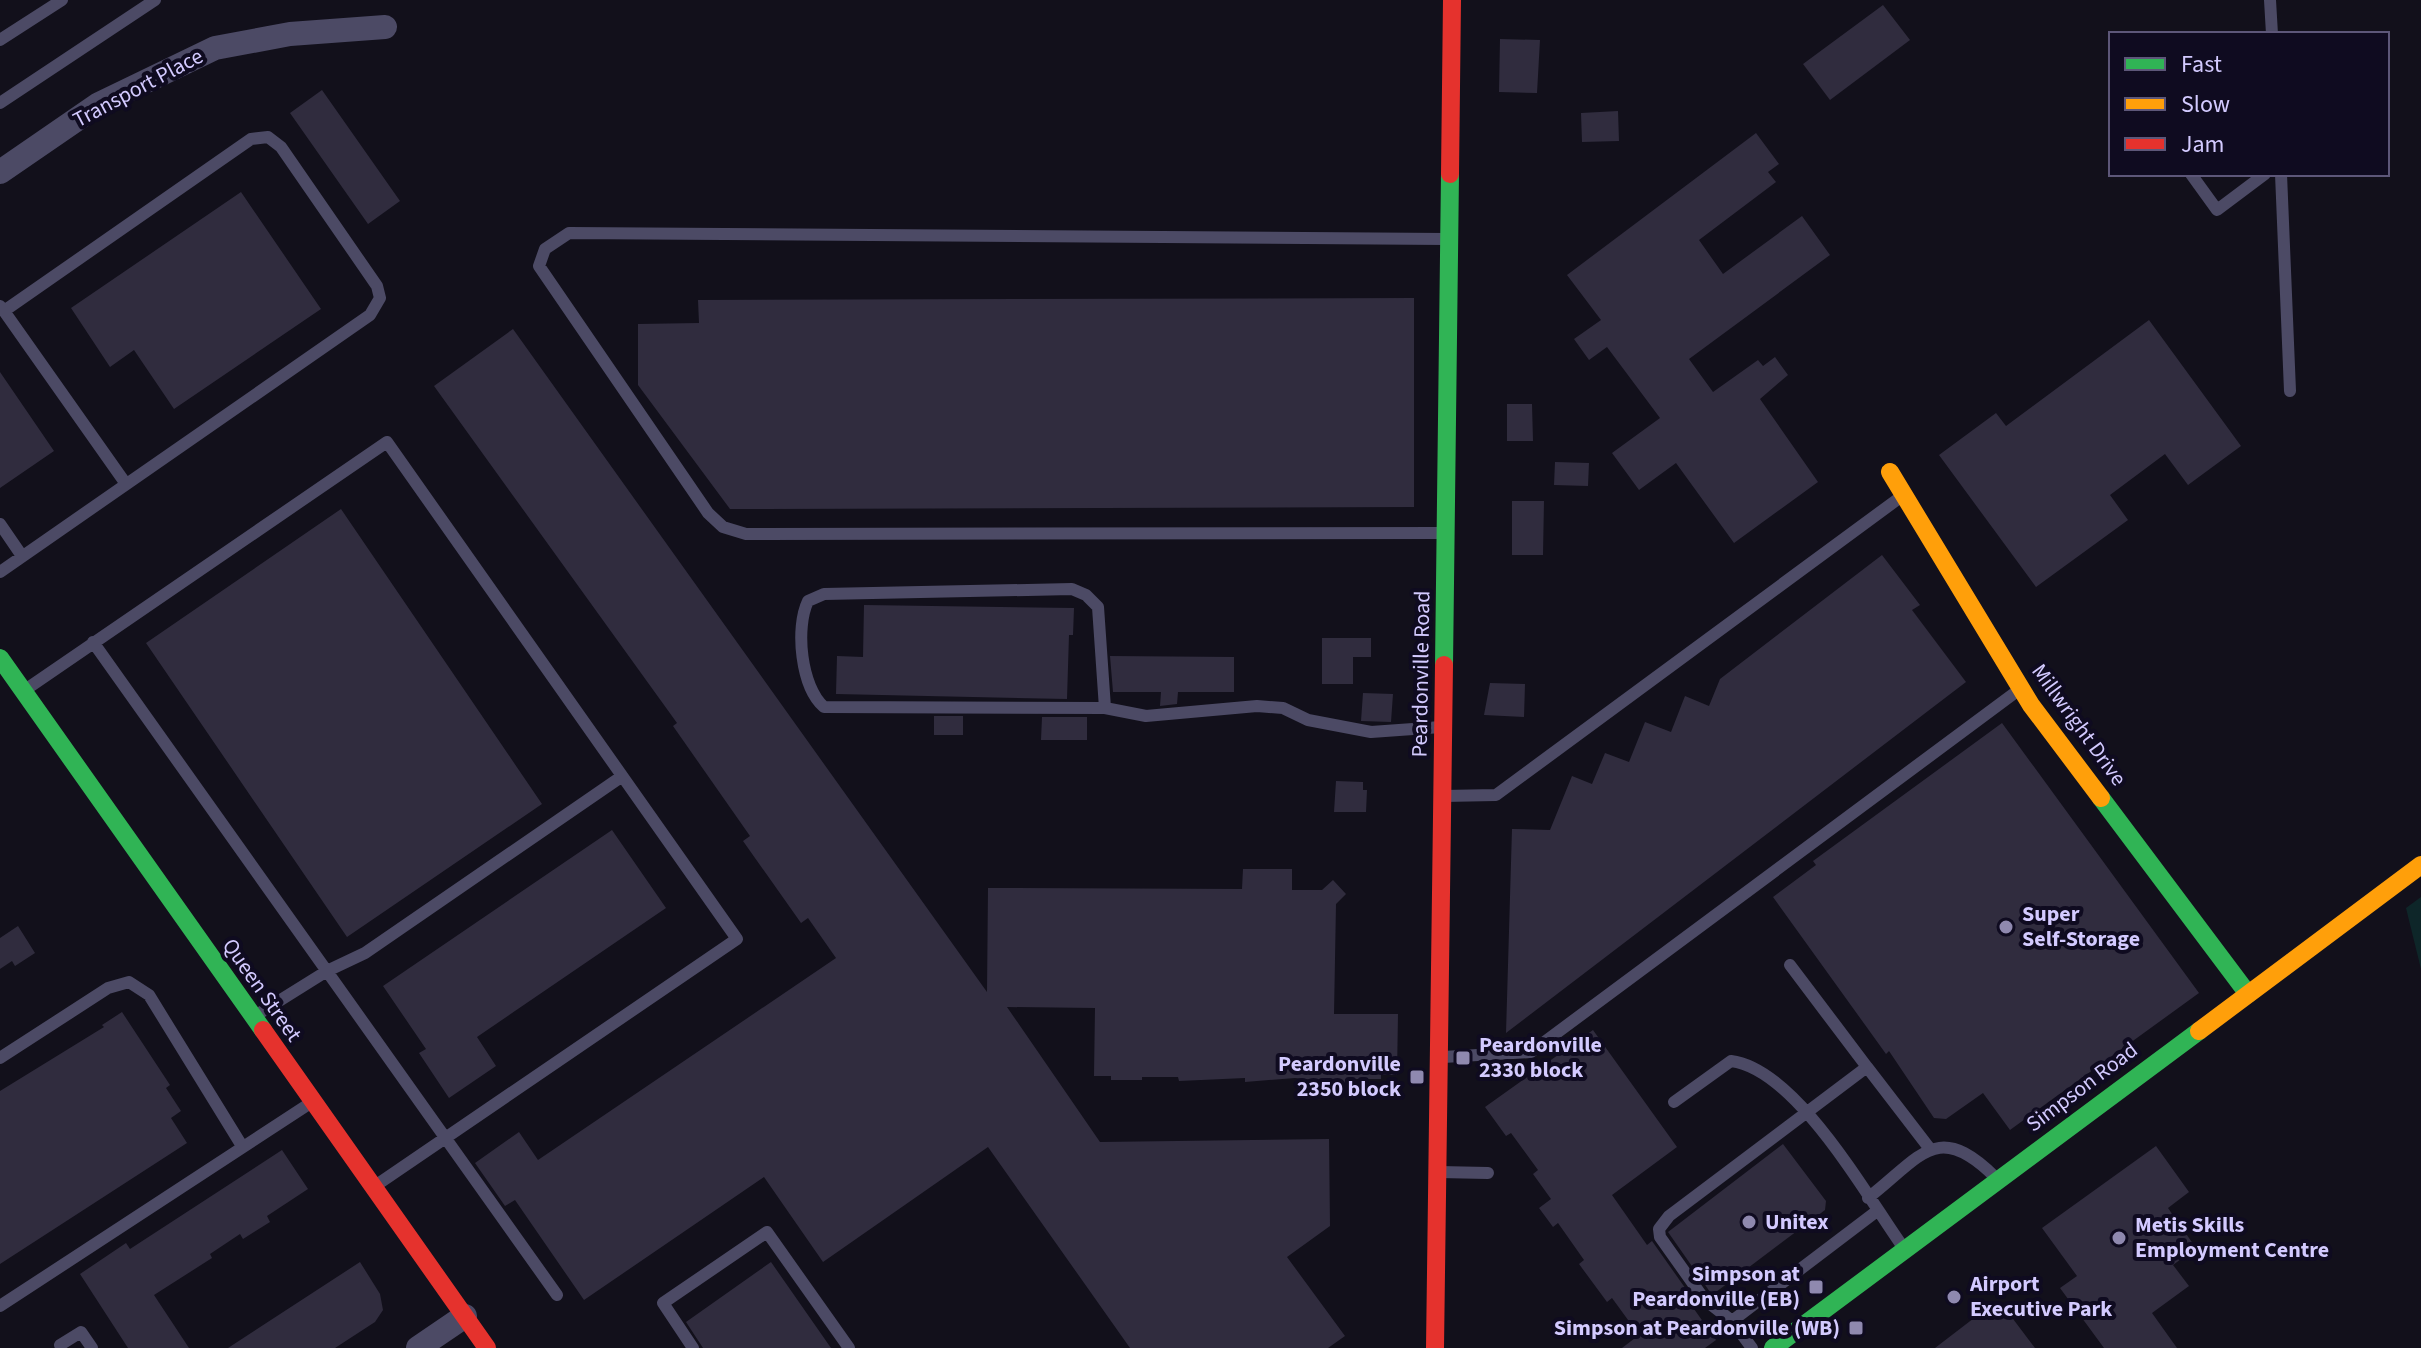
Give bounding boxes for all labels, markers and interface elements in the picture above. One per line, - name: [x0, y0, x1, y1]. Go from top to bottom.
- legend: [2109, 32, 2389, 176]
- street label: Transport Place: [67, 40, 209, 136]
- text: Fast: [2181, 47, 2222, 82]
- text: Slow: [2181, 87, 2230, 122]
- text: Jam: [2181, 127, 2225, 162]
- street label: Peardonville Road: [1404, 590, 1438, 758]
- street label: Millwright Drive: [2024, 657, 2134, 793]
- place label: Super Self-Storage: [2022, 898, 2140, 955]
- marker: Super Self-Storage: [1997, 918, 2015, 936]
- street label: Queen Street: [214, 932, 310, 1049]
- place label: Peardonville 2330 block: [1479, 1029, 1602, 1086]
- street label: Simpson Road: [2020, 1034, 2144, 1140]
- place label: Peardonville 2350 block: [1278, 1048, 1401, 1105]
- marker: Peardonville 2330 block: [1454, 1049, 1472, 1067]
- marker: Peardonville 2350 block: [1408, 1068, 1426, 1086]
- place label: Unitex: [1765, 1206, 1829, 1238]
- place label: Metis Skills Employment Centre: [2135, 1209, 2329, 1266]
- marker: Unitex: [1740, 1213, 1758, 1231]
- marker: Metis Skills Employment Centre: [2110, 1229, 2128, 1247]
- place label: Simpson at Peardonville (EB): [1632, 1258, 1801, 1315]
- place label: Airport Executive Park: [1969, 1268, 2112, 1325]
- marker: Simpson at Peardonville (EB): [1807, 1278, 1825, 1296]
- marker: Airport Executive Park: [1945, 1288, 1963, 1306]
- place label: Simpson at Peardonville (WB): [1554, 1312, 1840, 1344]
- marker: Simpson at Peardonville (WB): [1847, 1319, 1865, 1337]

